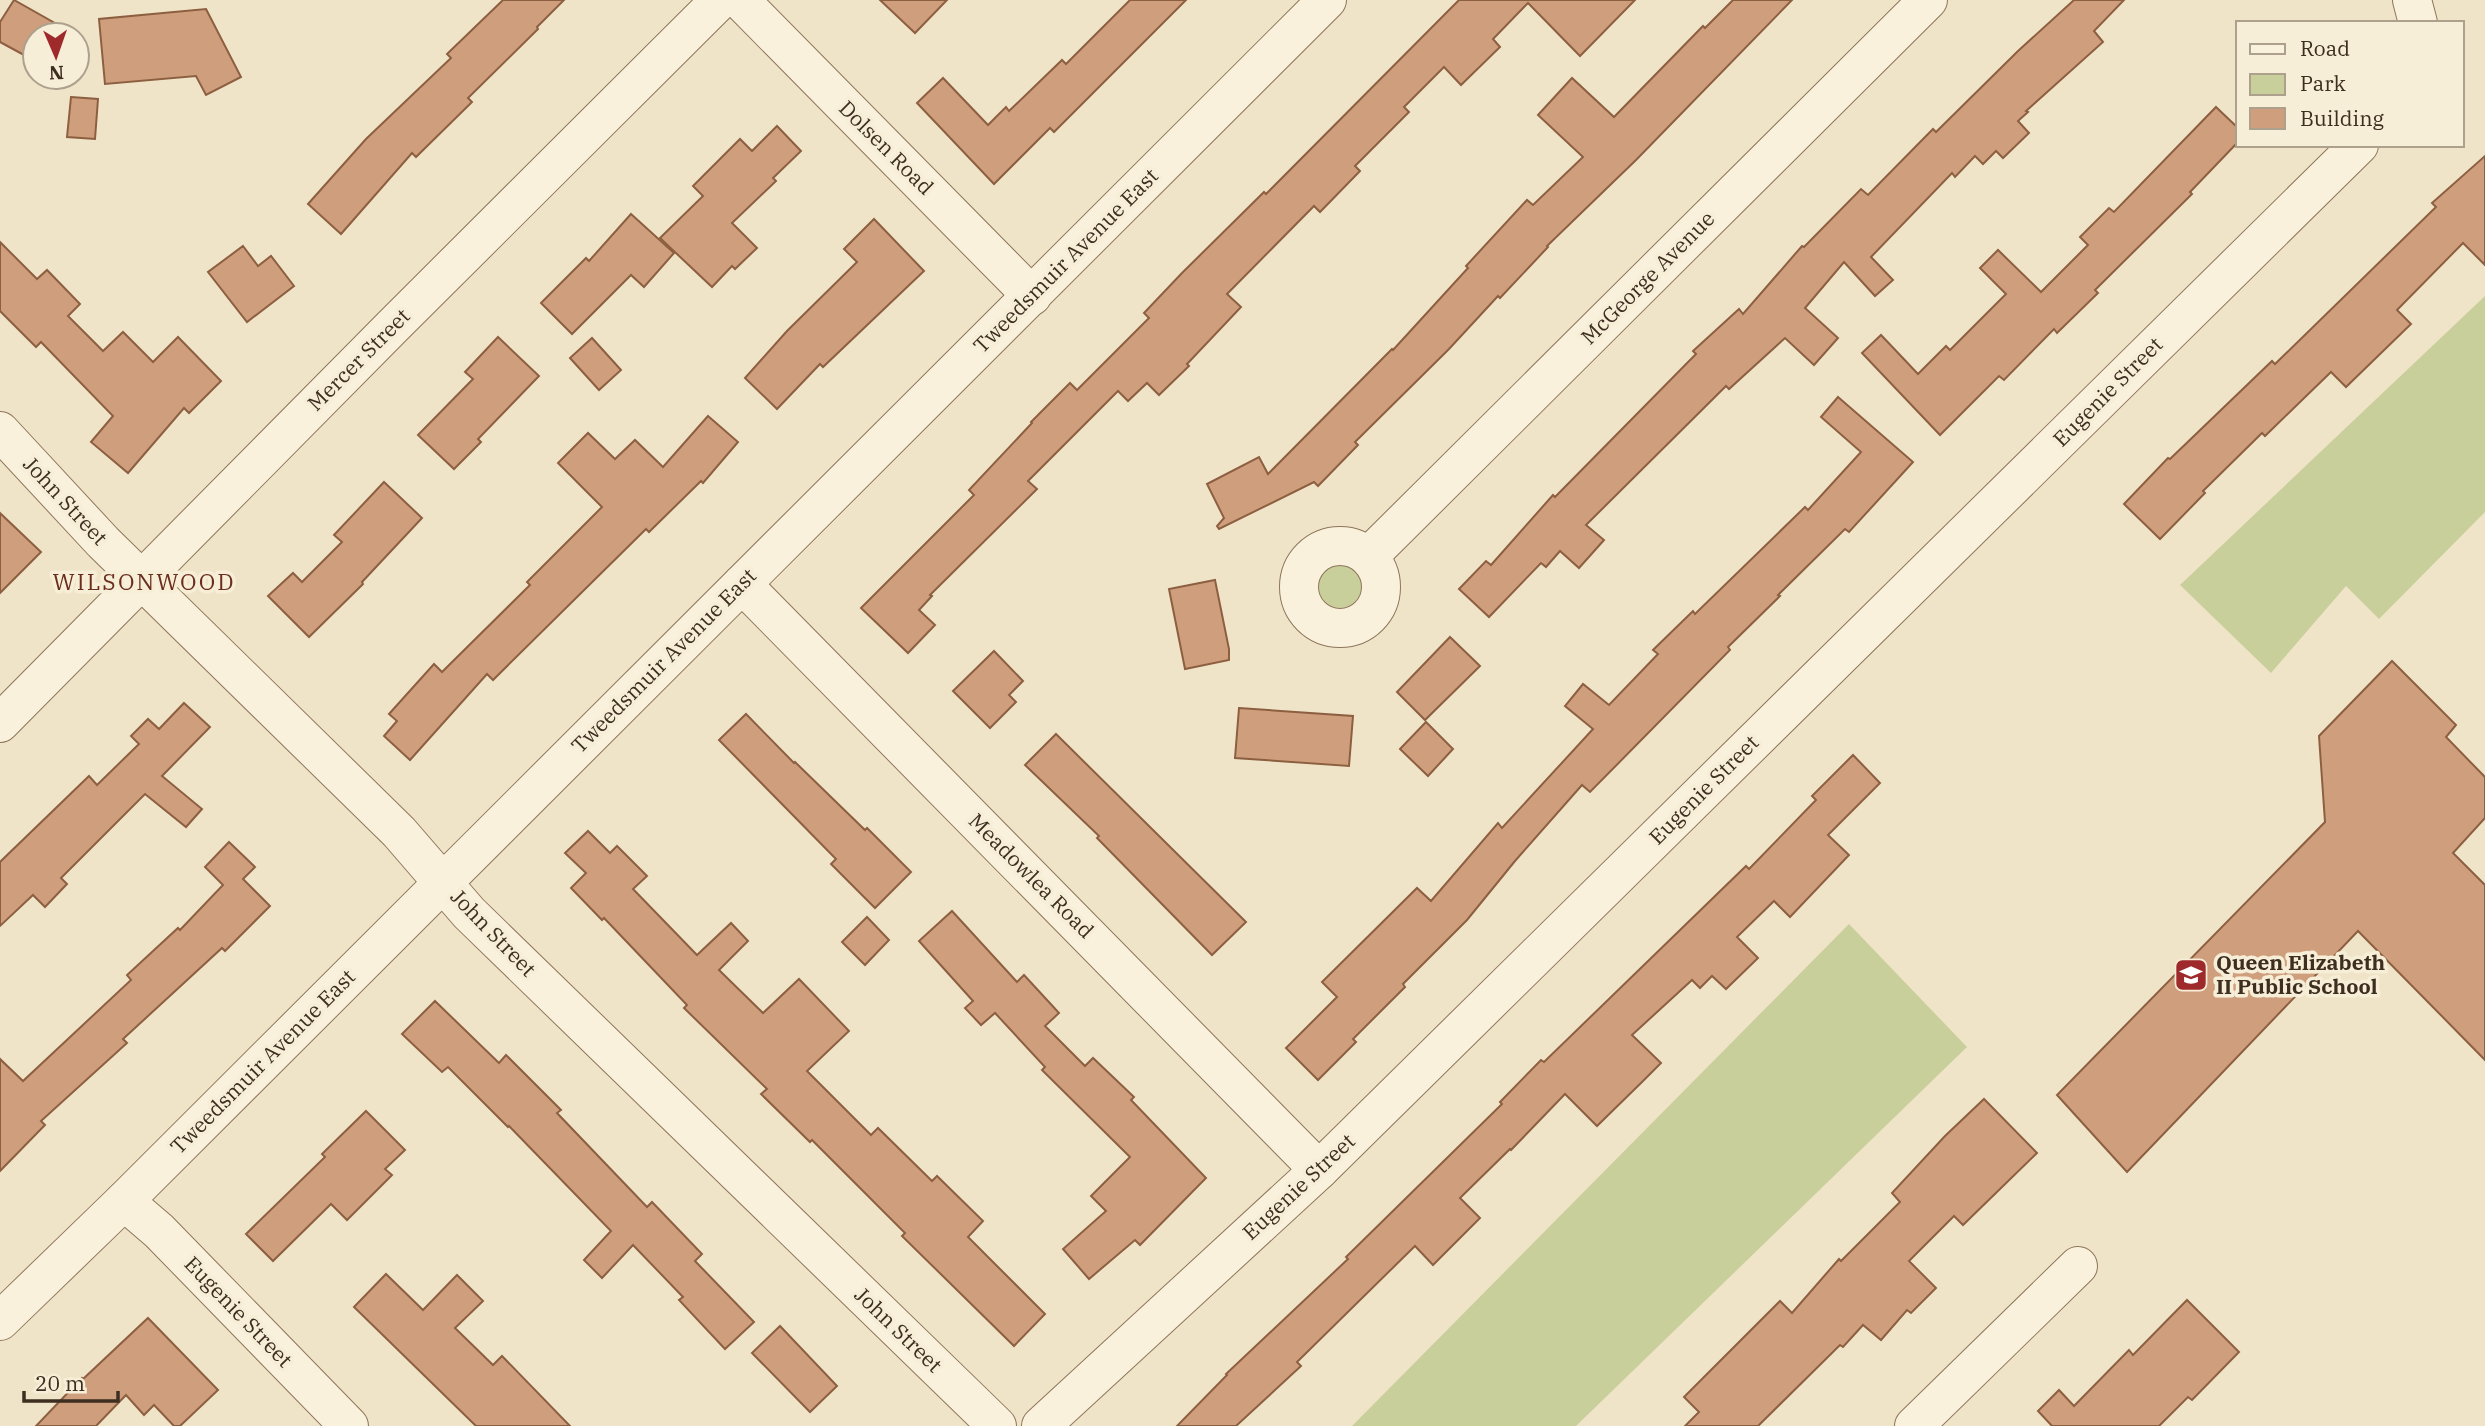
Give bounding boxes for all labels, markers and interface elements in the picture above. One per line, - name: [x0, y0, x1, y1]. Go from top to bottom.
- north arrow: [21, 21, 91, 91]
- legend: [2236, 21, 2464, 147]
- text: Road: [2300, 34, 2350, 62]
- text: N: [49, 61, 65, 85]
- text: Park: [2300, 69, 2347, 97]
- street label: Dolsen Road: [833, 94, 940, 201]
- text: Building: [2300, 104, 2385, 132]
- street label: Tweedsmuir Avenue East: [967, 162, 1164, 359]
- street label: McGeorge Avenue: [1574, 204, 1720, 350]
- street label: Mercer Street: [301, 302, 416, 417]
- street label: Eugenie Street: [2046, 330, 2168, 452]
- street label: John Street: [17, 450, 114, 551]
- street label: Tweedsmuir Avenue East: [565, 562, 762, 759]
- district label: WILSONWOOD: [52, 566, 236, 596]
- street label: Eugenie Street: [1642, 728, 1764, 850]
- street label: Meadowlea Road: [963, 807, 1101, 944]
- street label: John Street: [445, 882, 543, 982]
- place label: Queen Elizabeth II Public School: [2216, 948, 2386, 1000]
- school or university icon: Queen Elizabeth II Public School: [2172, 956, 2210, 994]
- street label: Tweedsmuir Avenue East: [164, 963, 361, 1160]
- street label: Eugenie Street: [1236, 1127, 1361, 1246]
- street label: Eugenie Street: [179, 1250, 299, 1373]
- street label: John Street: [849, 1280, 949, 1378]
- scale bar: [24, 1360, 119, 1404]
- text: 20 m: [35, 1369, 85, 1397]

